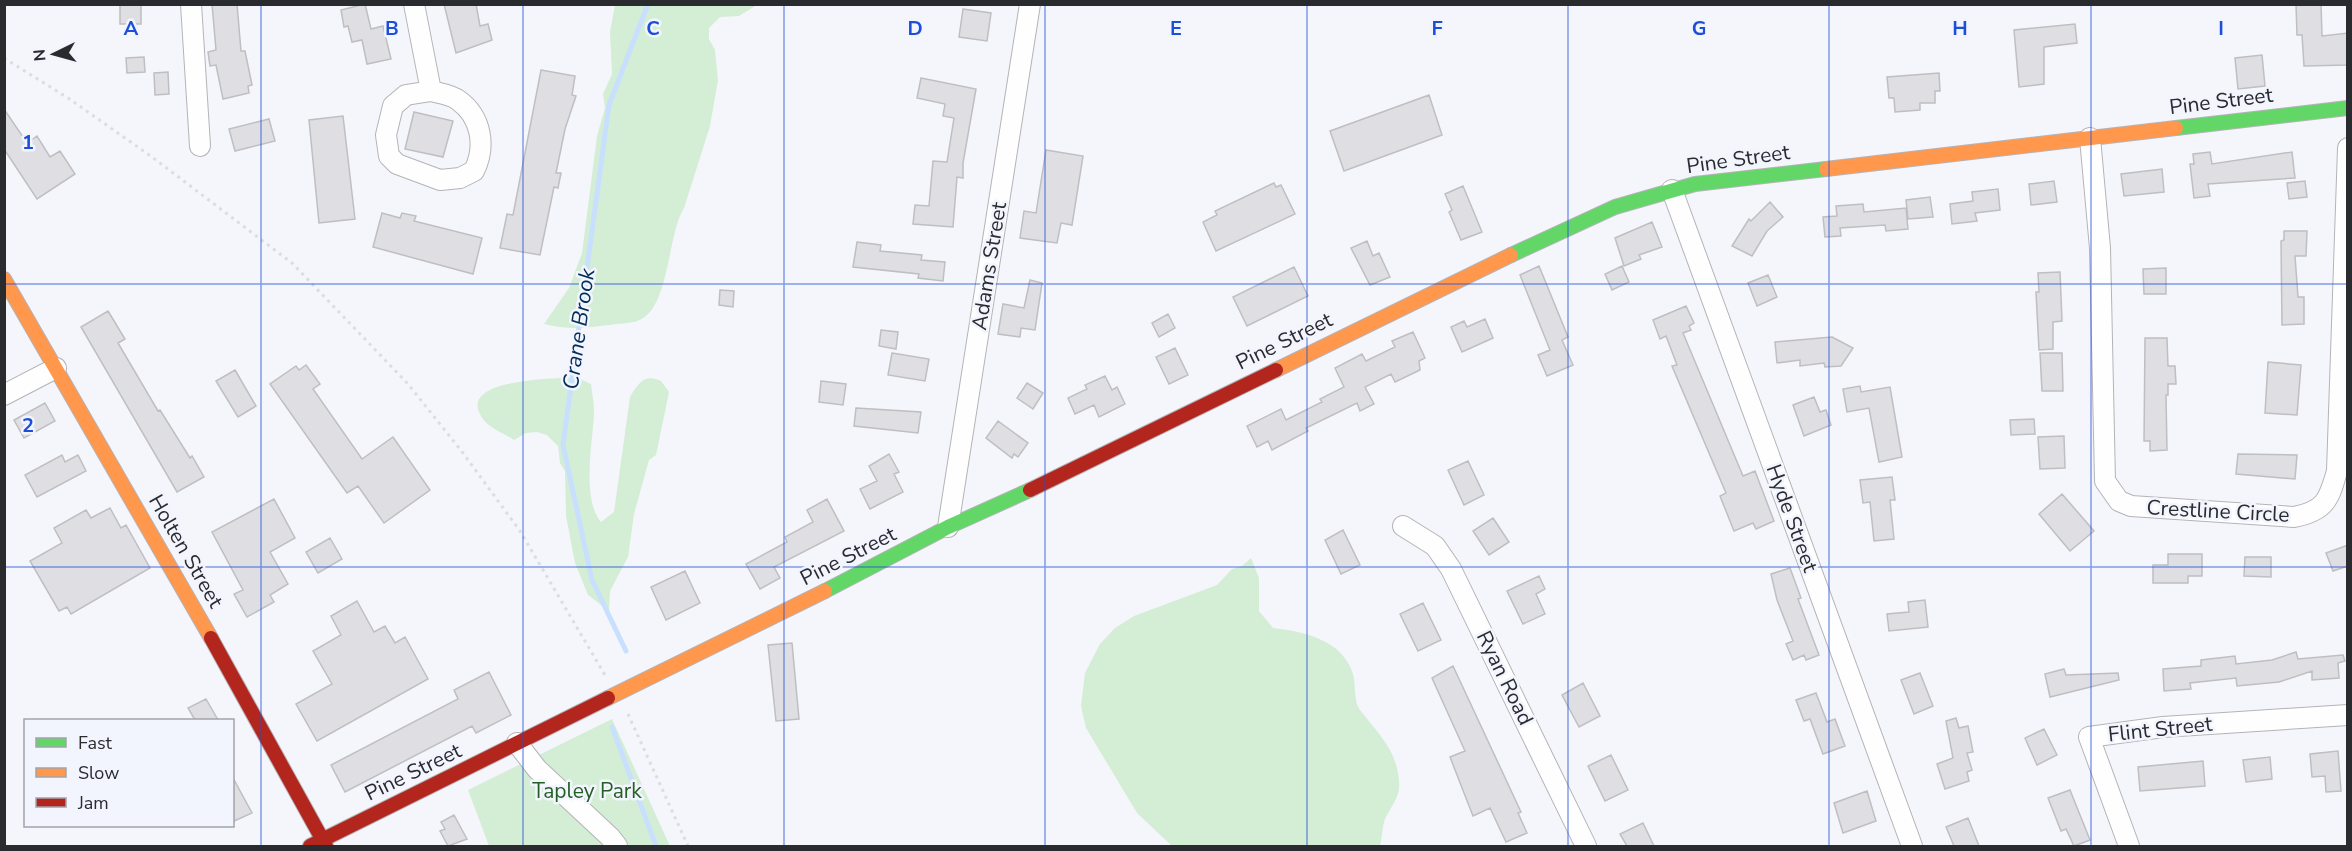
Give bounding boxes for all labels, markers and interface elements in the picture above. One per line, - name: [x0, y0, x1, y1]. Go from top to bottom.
- text: A: [124, 15, 139, 42]
- text: B: [385, 15, 399, 42]
- text: C: [646, 15, 660, 42]
- text: D: [907, 15, 923, 42]
- text: E: [1170, 15, 1182, 42]
- text: F: [1431, 15, 1443, 42]
- text: G: [1692, 15, 1706, 42]
- text: H: [1952, 15, 1968, 42]
- text: I: [2218, 15, 2224, 42]
- north arrow: [24, 24, 84, 84]
- text: N: [29, 48, 52, 62]
- street label: Pine Street: [2168, 81, 2275, 121]
- text: 1: [22, 129, 34, 156]
- street label: Pine Street: [1685, 138, 1792, 180]
- street label: Adams Street: [965, 199, 1013, 332]
- water label: Crane Brook: [556, 265, 602, 392]
- street label: Pine Street: [1231, 305, 1337, 376]
- text: 2: [22, 412, 34, 439]
- street label: Hyde Street: [1760, 460, 1825, 576]
- street label: Holten Street: [142, 489, 230, 613]
- street label: Crestline Circle: [2146, 493, 2290, 529]
- street label: Pine Street: [795, 520, 901, 592]
- street label: Ryan Road: [1470, 626, 1540, 730]
- street label: Flint Street: [2107, 710, 2214, 748]
- legend: [24, 719, 234, 827]
- text: Fast: [78, 731, 113, 755]
- street label: Pine Street: [360, 736, 466, 807]
- text: Slow: [78, 761, 119, 785]
- park label: Tapley Park: [532, 777, 642, 805]
- text: Jam: [77, 791, 109, 815]

